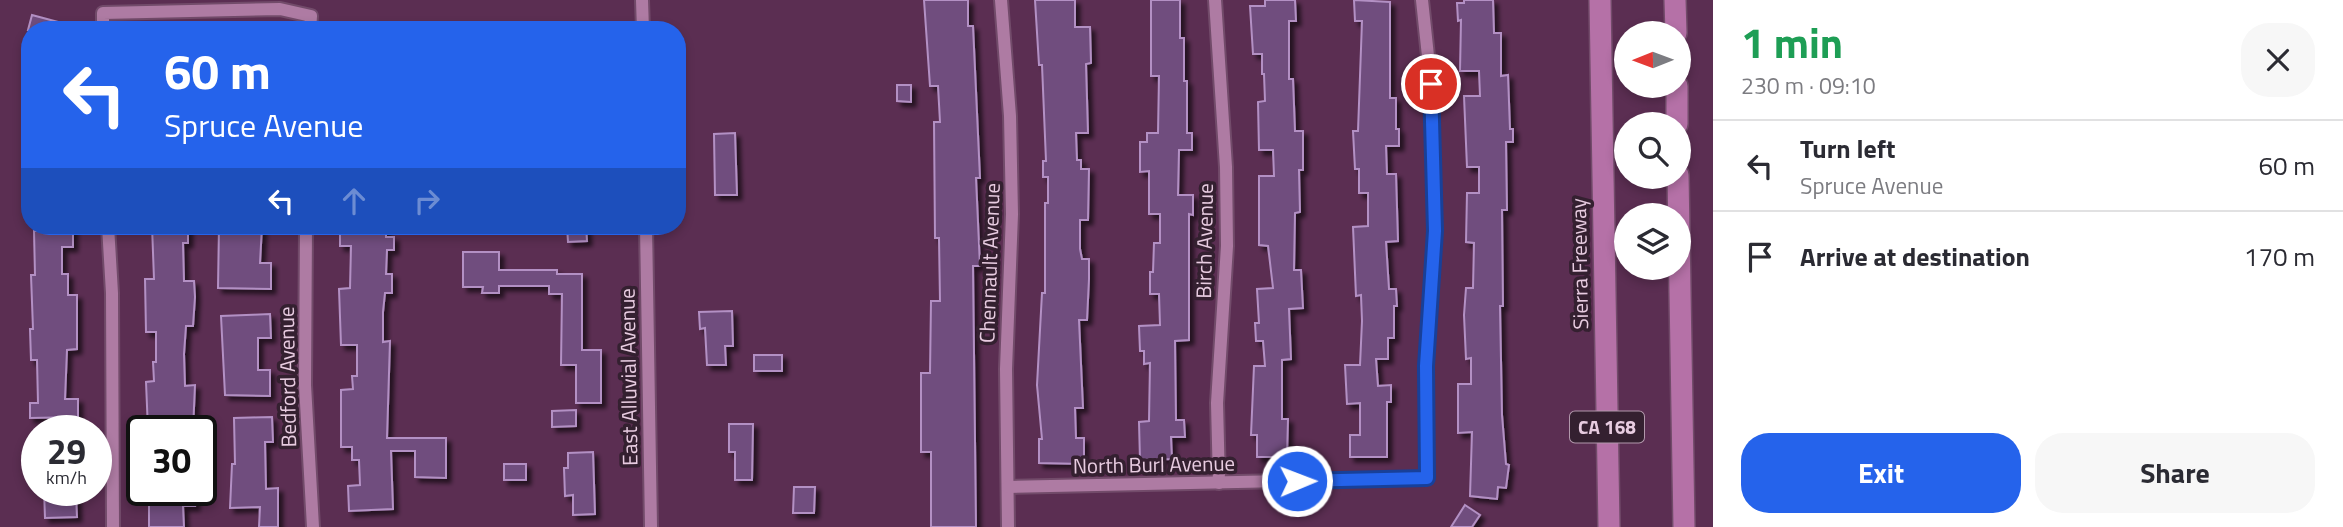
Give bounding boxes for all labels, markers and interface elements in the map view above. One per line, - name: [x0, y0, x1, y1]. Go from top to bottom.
- text: 1 min: [1741, 10, 1843, 74]
- north arrow: [1614, 21, 1690, 98]
- map controls: [1614, 21, 1691, 280]
- button: close: [2241, 23, 2315, 97]
- text: 60 m: [164, 33, 271, 108]
- icon: left: [49, 49, 140, 140]
- pin: [1401, 54, 1461, 114]
- icon: arrive: [1412, 65, 1450, 103]
- text: 230 m · 09:10: [1741, 68, 1876, 103]
- text: Spruce Avenue: [164, 101, 363, 149]
- button: search: [1614, 112, 1691, 189]
- text: Turn left: [1800, 129, 1895, 168]
- text: 60 m: [2258, 146, 2315, 185]
- icon: left: [1741, 147, 1779, 185]
- text: Spruce Avenue: [1800, 168, 1943, 203]
- icon: left: [262, 182, 300, 220]
- icon: ahead: [335, 182, 373, 220]
- icon: right: [408, 182, 446, 220]
- street label: Chennault Avenue: [970, 182, 1008, 344]
- street label: Birch Avenue: [1187, 183, 1221, 299]
- street label: Sierra Freeway: [1562, 198, 1596, 330]
- button: layers: [1614, 203, 1691, 280]
- text: Arrive at destination: [1800, 237, 2030, 276]
- text: 170 m: [2244, 237, 2315, 276]
- icon: arrive: [1741, 238, 1779, 276]
- street label: East Alluvial Avenue: [610, 288, 646, 466]
- street label: Bedford Avenue: [270, 306, 304, 448]
- road number: CA 168: [1570, 412, 1644, 442]
- speed limit sign: 30: [126, 415, 217, 506]
- text: 29: [47, 424, 86, 478]
- button: Exit: [1741, 433, 2021, 513]
- button: Share: [2035, 433, 2315, 513]
- position arrow: [1260, 444, 1334, 518]
- street label: North Burl Avenue: [1073, 447, 1235, 481]
- text: km/h: [46, 464, 87, 491]

